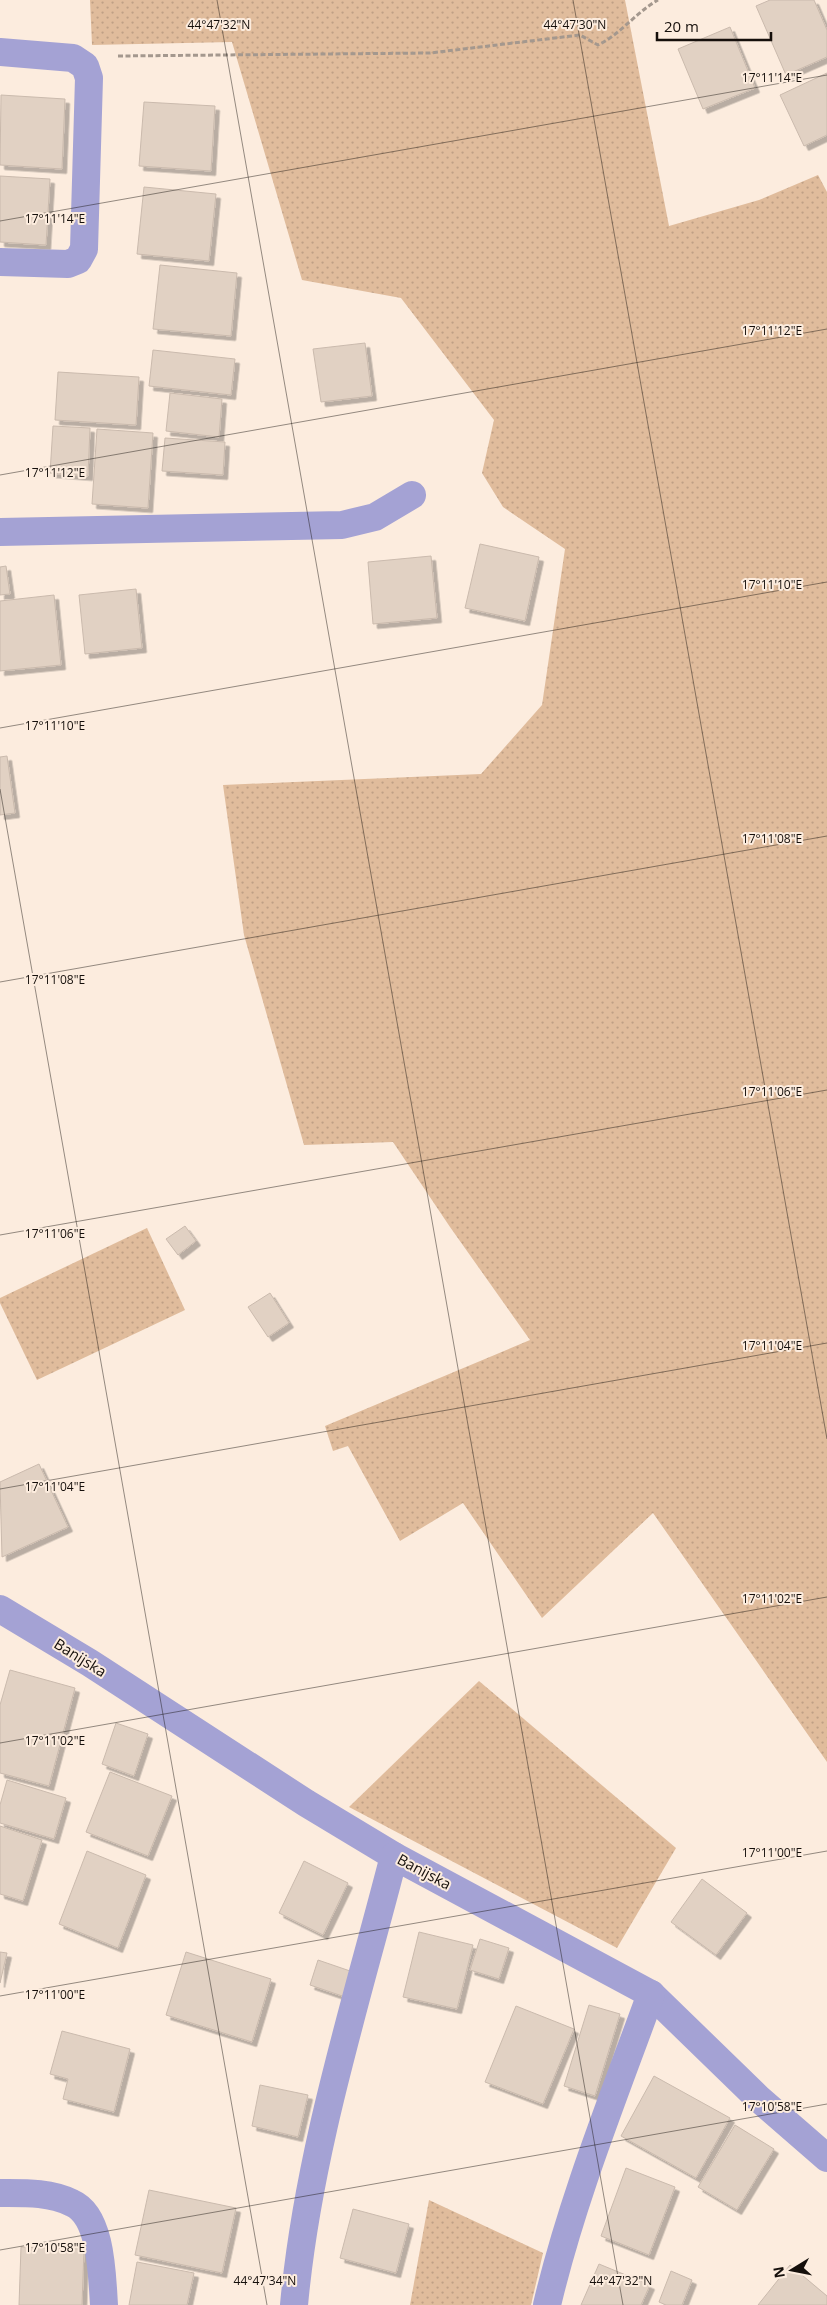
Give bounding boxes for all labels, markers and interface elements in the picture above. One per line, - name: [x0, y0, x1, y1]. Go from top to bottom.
- scale bar: [657, 10, 771, 42]
- text: 44°47'32"N: [188, 16, 250, 33]
- text: 44°47'30"N: [544, 16, 606, 33]
- text: 20 m: [664, 16, 699, 36]
- text: 17°11'14"E: [742, 69, 802, 86]
- text: 17°11'14"E: [25, 210, 85, 227]
- text: 17°11'12"E: [742, 322, 802, 339]
- text: 17°11'12"E: [25, 464, 85, 481]
- text: 17°11'10"E: [742, 576, 802, 593]
- text: 17°11'10"E: [25, 717, 85, 734]
- text: 17°11'08"E: [742, 830, 802, 847]
- text: 17°11'08"E: [25, 971, 85, 988]
- text: 17°11'06"E: [742, 1083, 802, 1100]
- text: 17°11'06"E: [25, 1225, 85, 1242]
- text: 17°11'04"E: [742, 1337, 802, 1354]
- text: 17°11'04"E: [25, 1478, 85, 1495]
- text: 17°11'02"E: [742, 1590, 802, 1607]
- street label: Banijska: [51, 1633, 110, 1681]
- text: 17°11'02"E: [25, 1732, 85, 1749]
- text: 17°11'00"E: [742, 1844, 802, 1861]
- street label: Banijska: [394, 1849, 455, 1894]
- text: 17°11'00"E: [25, 1986, 85, 2003]
- text: 17°10'58"E: [742, 2098, 802, 2115]
- text: 17°10'58"E: [25, 2239, 85, 2256]
- north arrow: [767, 2245, 817, 2295]
- text: N: [768, 2265, 789, 2280]
- text: 44°47'34"N: [234, 2272, 296, 2289]
- text: 44°47'32"N: [590, 2272, 652, 2289]

